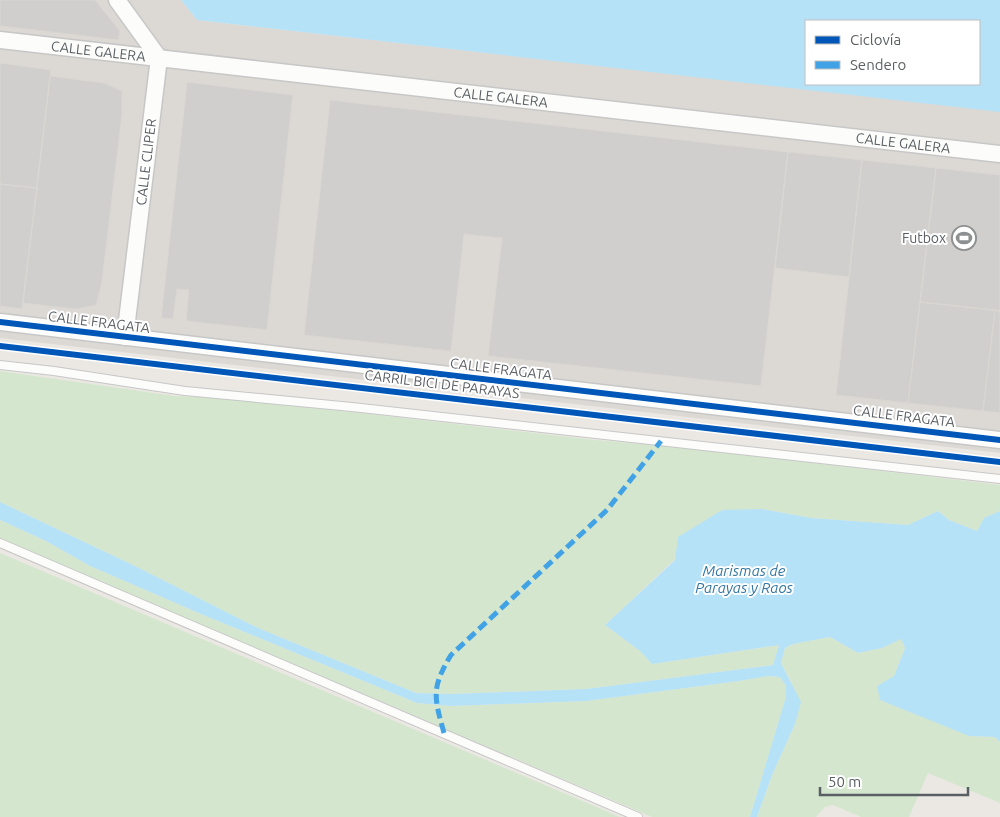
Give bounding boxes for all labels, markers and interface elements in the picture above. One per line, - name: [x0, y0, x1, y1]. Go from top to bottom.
- legend: [805, 20, 980, 85]
- text: Ciclovía: [850, 31, 901, 48]
- street label: CALLE GALERA: [50, 38, 146, 65]
- text: Sendero: [850, 56, 906, 73]
- street label: CALLE GALERA: [453, 84, 549, 110]
- street label: CALLE CLIPER: [133, 117, 159, 206]
- street label: CALLE GALERA: [855, 130, 951, 156]
- sports icon: Futbox: [951, 225, 977, 251]
- place label: Futbox: [902, 230, 946, 246]
- street label: CALLE FRAGATA: [47, 308, 151, 336]
- street label: CALLE FRAGATA: [449, 355, 553, 383]
- street label: CARRIL BICI DE PARAYAS: [364, 367, 520, 401]
- street label: CALLE FRAGATA: [852, 402, 956, 430]
- water label: Marismas de Parayas y Raos: [695, 562, 794, 596]
- scale bar: [820, 764, 968, 796]
- text: 50 m: [828, 773, 861, 790]

